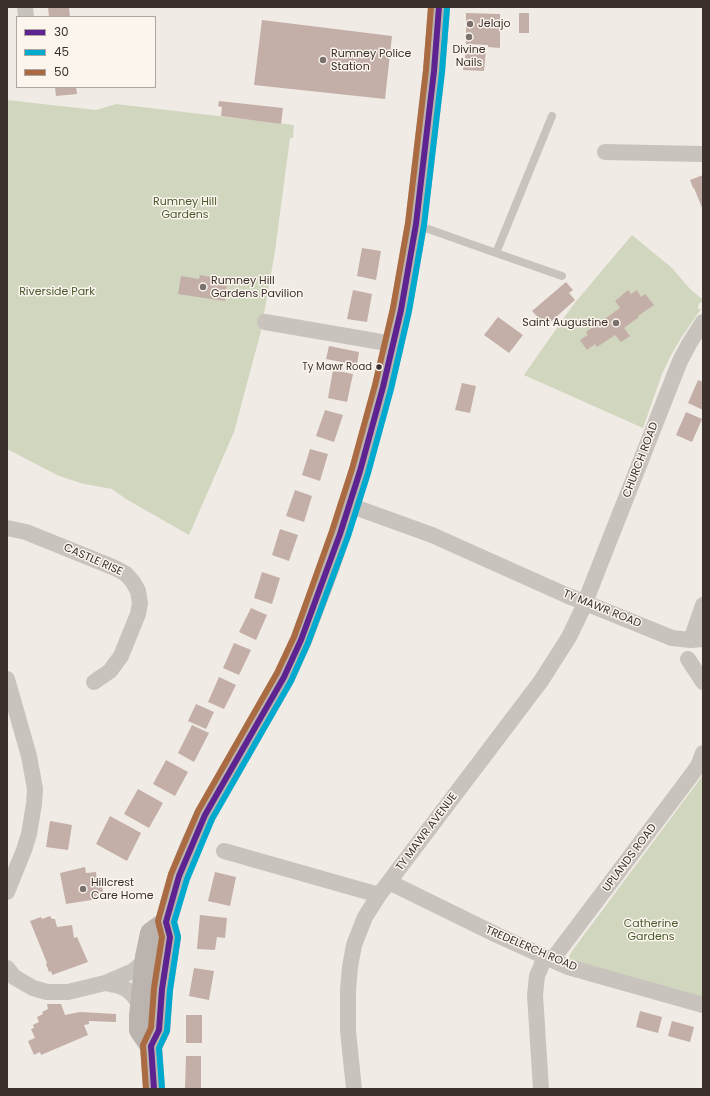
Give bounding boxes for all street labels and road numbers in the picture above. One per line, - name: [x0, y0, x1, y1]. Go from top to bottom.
- street label: CHURCH ROAD: [621, 420, 661, 500]
- street label: CASTLE RISE: [61, 541, 125, 579]
- street label: TY MAWR ROAD: [561, 587, 643, 631]
- street label: TY MAWR AVENUE: [393, 791, 461, 873]
- street label: UPLANDS ROAD: [600, 822, 660, 894]
- street label: TREDELERCH ROAD: [483, 924, 579, 974]

